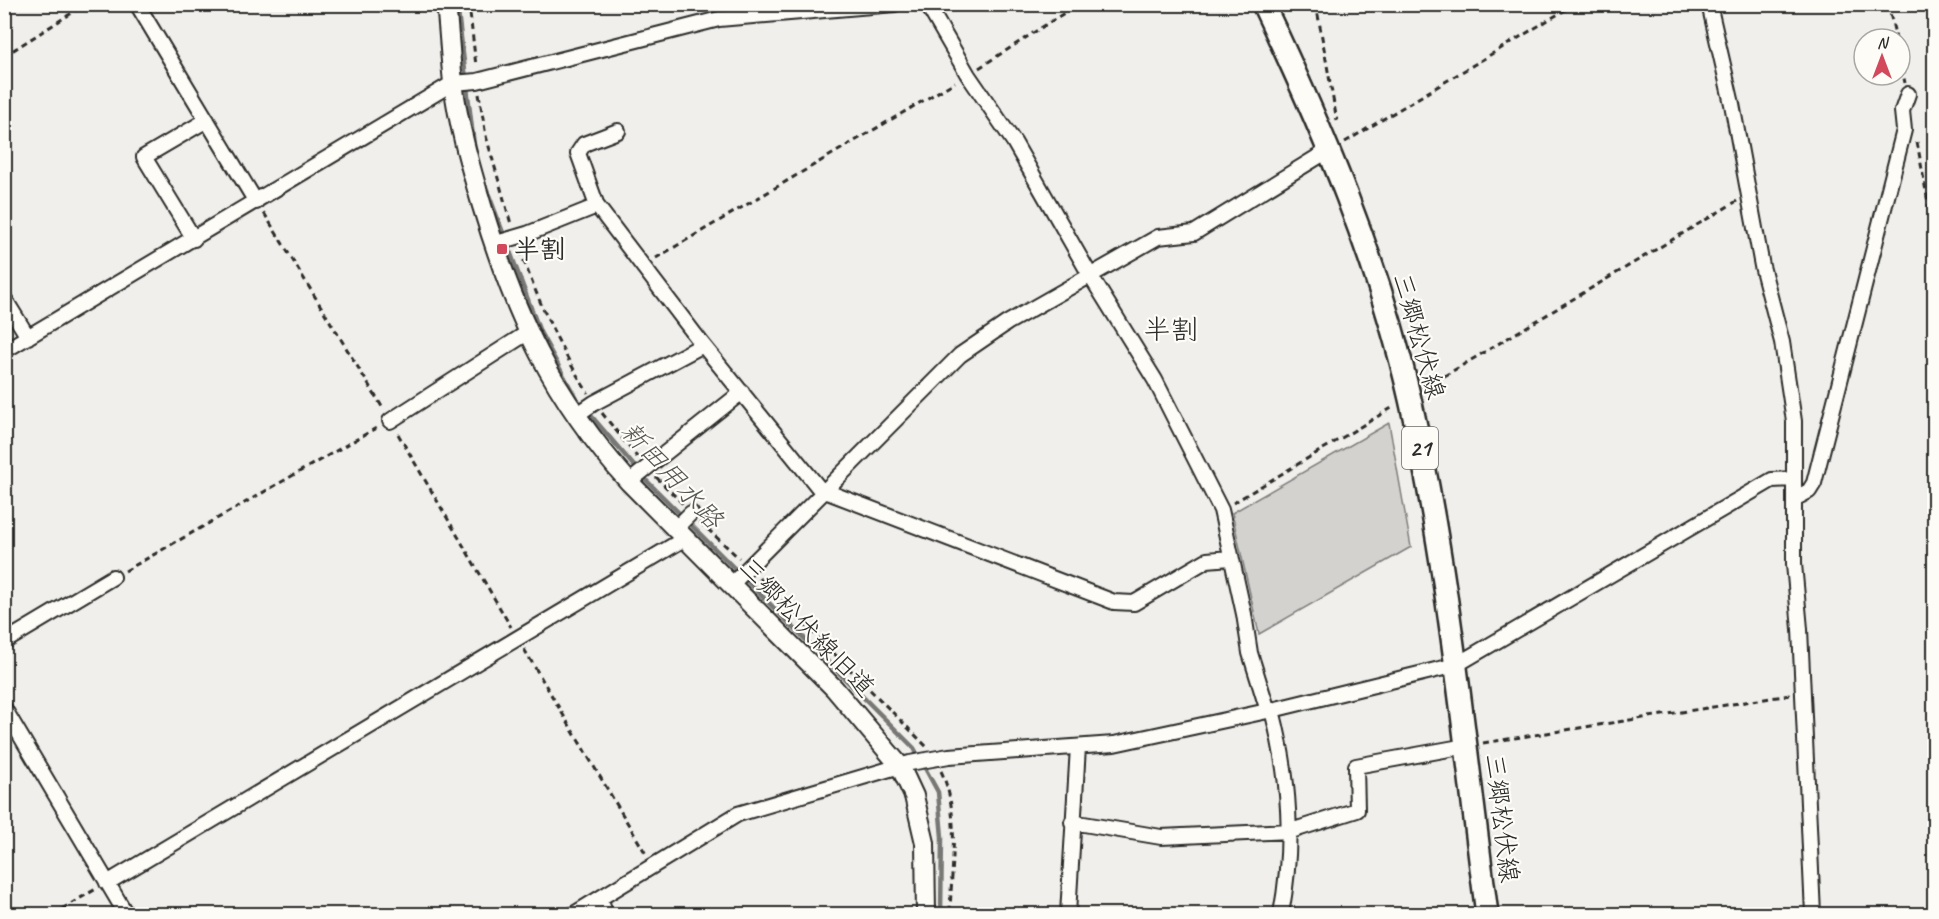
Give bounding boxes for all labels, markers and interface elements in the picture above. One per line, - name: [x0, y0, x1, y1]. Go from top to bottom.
- north arrow: [1852, 27, 1912, 87]
- text: N: [1877, 33, 1890, 53]
- place label: 半割: [514, 233, 566, 266]
- marker: 半割: [495, 242, 509, 256]
- street label: 三郷松伏線: [1385, 269, 1453, 403]
- district label: 半割: [1143, 312, 1199, 347]
- water label: 新田用水路: [614, 414, 732, 537]
- road number: 21: [1402, 427, 1438, 469]
- street label: 三郷松伏線旧道: [732, 550, 882, 704]
- street label: 三郷松伏線: [1478, 751, 1526, 885]

